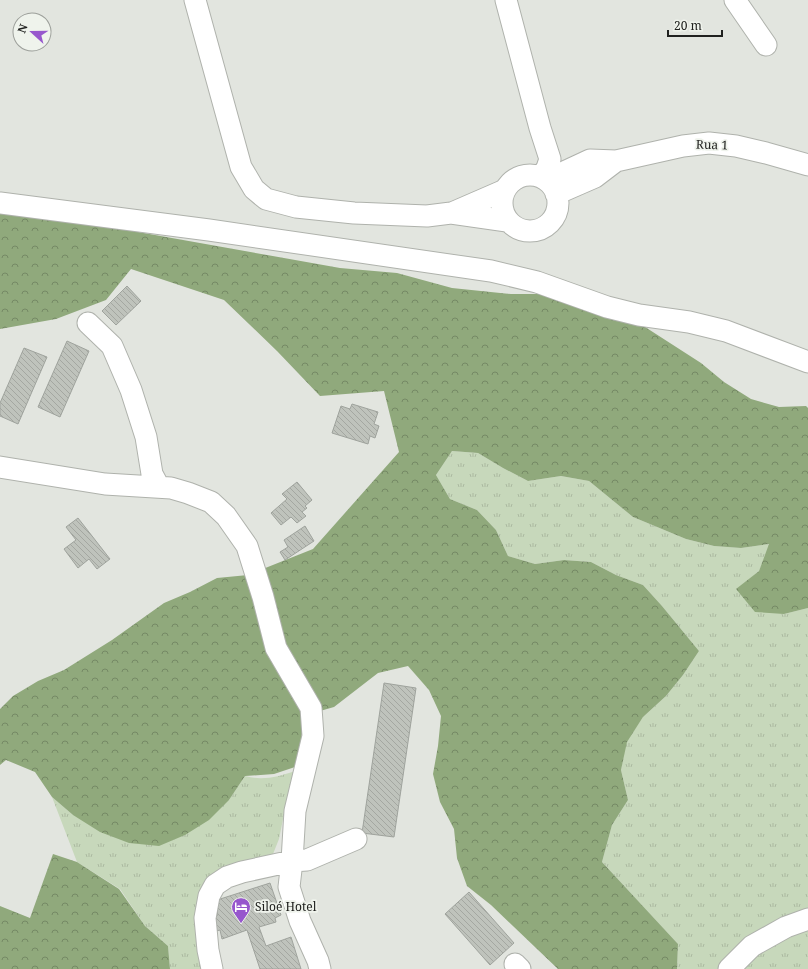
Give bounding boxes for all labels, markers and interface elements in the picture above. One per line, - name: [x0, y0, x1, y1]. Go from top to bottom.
- north arrow: [12, 12, 52, 52]
- scale bar: [668, 12, 722, 38]
- text: 20 m: [674, 17, 702, 34]
- text: N: [14, 21, 31, 35]
- street label: Rua 1: [696, 135, 728, 154]
- hotel icon: Siloé Hotel: [230, 896, 252, 924]
- place label: Siloé Hotel: [255, 898, 317, 915]

